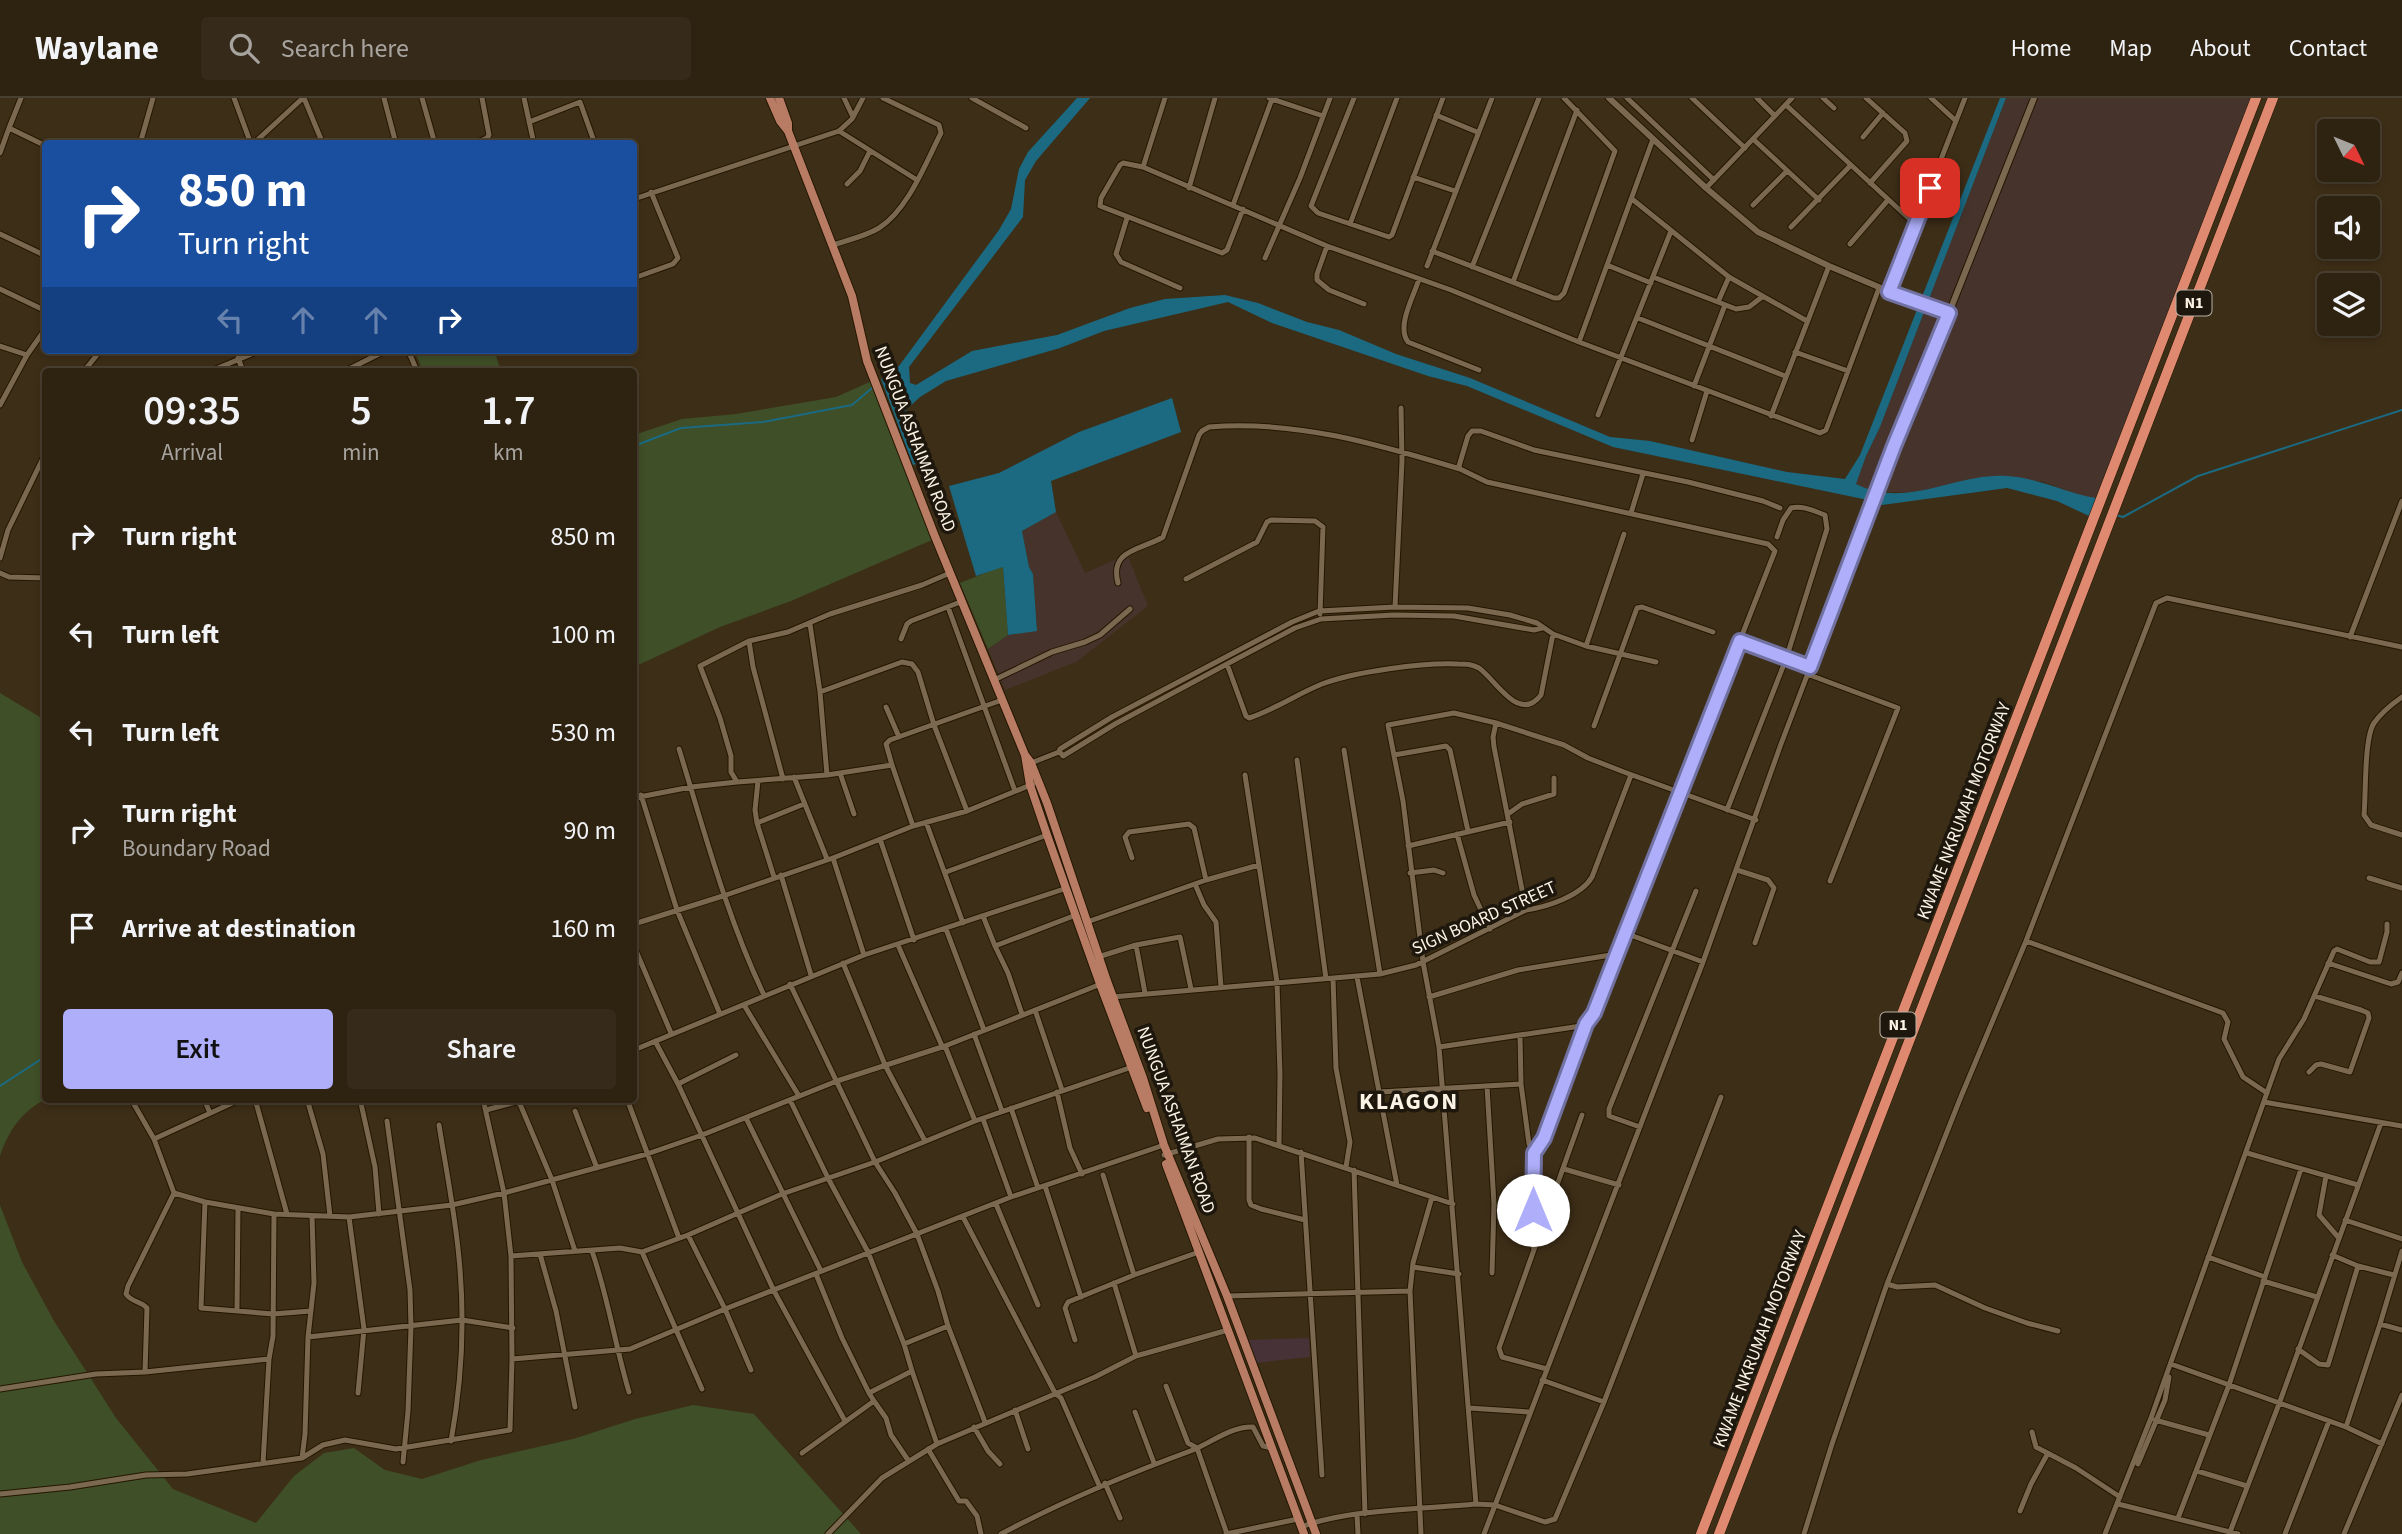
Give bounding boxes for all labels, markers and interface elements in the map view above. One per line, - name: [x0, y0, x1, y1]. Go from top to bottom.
- search box: [201, 17, 691, 80]
- text: Waylane: [35, 25, 159, 72]
- icon: search: [225, 29, 263, 67]
- text: Search here: [281, 30, 409, 67]
- text: Home: [2011, 31, 2071, 66]
- text: Map: [2109, 31, 2152, 66]
- text: About: [2190, 31, 2251, 66]
- text: Contact: [2289, 31, 2367, 66]
- north arrow: [2317, 119, 2380, 182]
- map controls: [2317, 119, 2380, 336]
- text: 850 m: [178, 156, 307, 226]
- pin: [1900, 158, 1960, 218]
- icon: right: [63, 168, 154, 259]
- icon: arrive: [1911, 169, 1949, 207]
- button: sound: [2317, 196, 2380, 259]
- text: Turn right: [178, 221, 309, 267]
- button: layers: [2317, 273, 2380, 336]
- road number: N1: [2176, 290, 2212, 316]
- icon: left: [211, 301, 249, 339]
- icon: ahead: [284, 301, 322, 339]
- icon: ahead: [357, 301, 395, 339]
- icon: right: [430, 301, 468, 339]
- street label: NUNGUA ASHAIMAN ROAD: [868, 342, 962, 536]
- text: 09:35: [143, 381, 241, 441]
- text: 5: [350, 381, 372, 441]
- text: 1.7: [481, 381, 536, 441]
- text: Arrival: [161, 436, 223, 469]
- text: min: [342, 436, 380, 469]
- text: km: [493, 436, 524, 469]
- icon: right: [63, 517, 101, 555]
- text: Turn right: [122, 518, 237, 555]
- text: 850 m: [550, 518, 616, 555]
- icon: left: [63, 615, 101, 653]
- text: Turn left: [122, 616, 219, 653]
- text: 100 m: [550, 616, 616, 653]
- street label: KWAME NKRUMAH MOTORWAY: [1911, 698, 2017, 923]
- icon: left: [63, 713, 101, 751]
- text: Turn left: [122, 714, 219, 751]
- text: 530 m: [550, 714, 616, 751]
- text: Turn right: [122, 795, 237, 832]
- icon: right: [63, 811, 101, 849]
- text: 90 m: [563, 812, 616, 849]
- text: Boundary Road: [122, 832, 271, 865]
- street label: SIGN BOARD STREET: [1408, 875, 1560, 961]
- icon: arrive: [63, 909, 101, 947]
- text: Arrive at destination: [122, 910, 356, 947]
- text: 160 m: [550, 910, 616, 947]
- button: Exit: [63, 1009, 333, 1089]
- button: Share: [347, 1009, 616, 1089]
- road number: N1: [1881, 1012, 1916, 1037]
- street label: NUNGUA ASHAIMAN ROAD: [1131, 1023, 1221, 1217]
- district label: KLAGON: [1359, 1084, 1459, 1119]
- position arrow: [1496, 1173, 1570, 1247]
- street label: KWAME NKRUMAH MOTORWAY: [1707, 1226, 1813, 1451]

